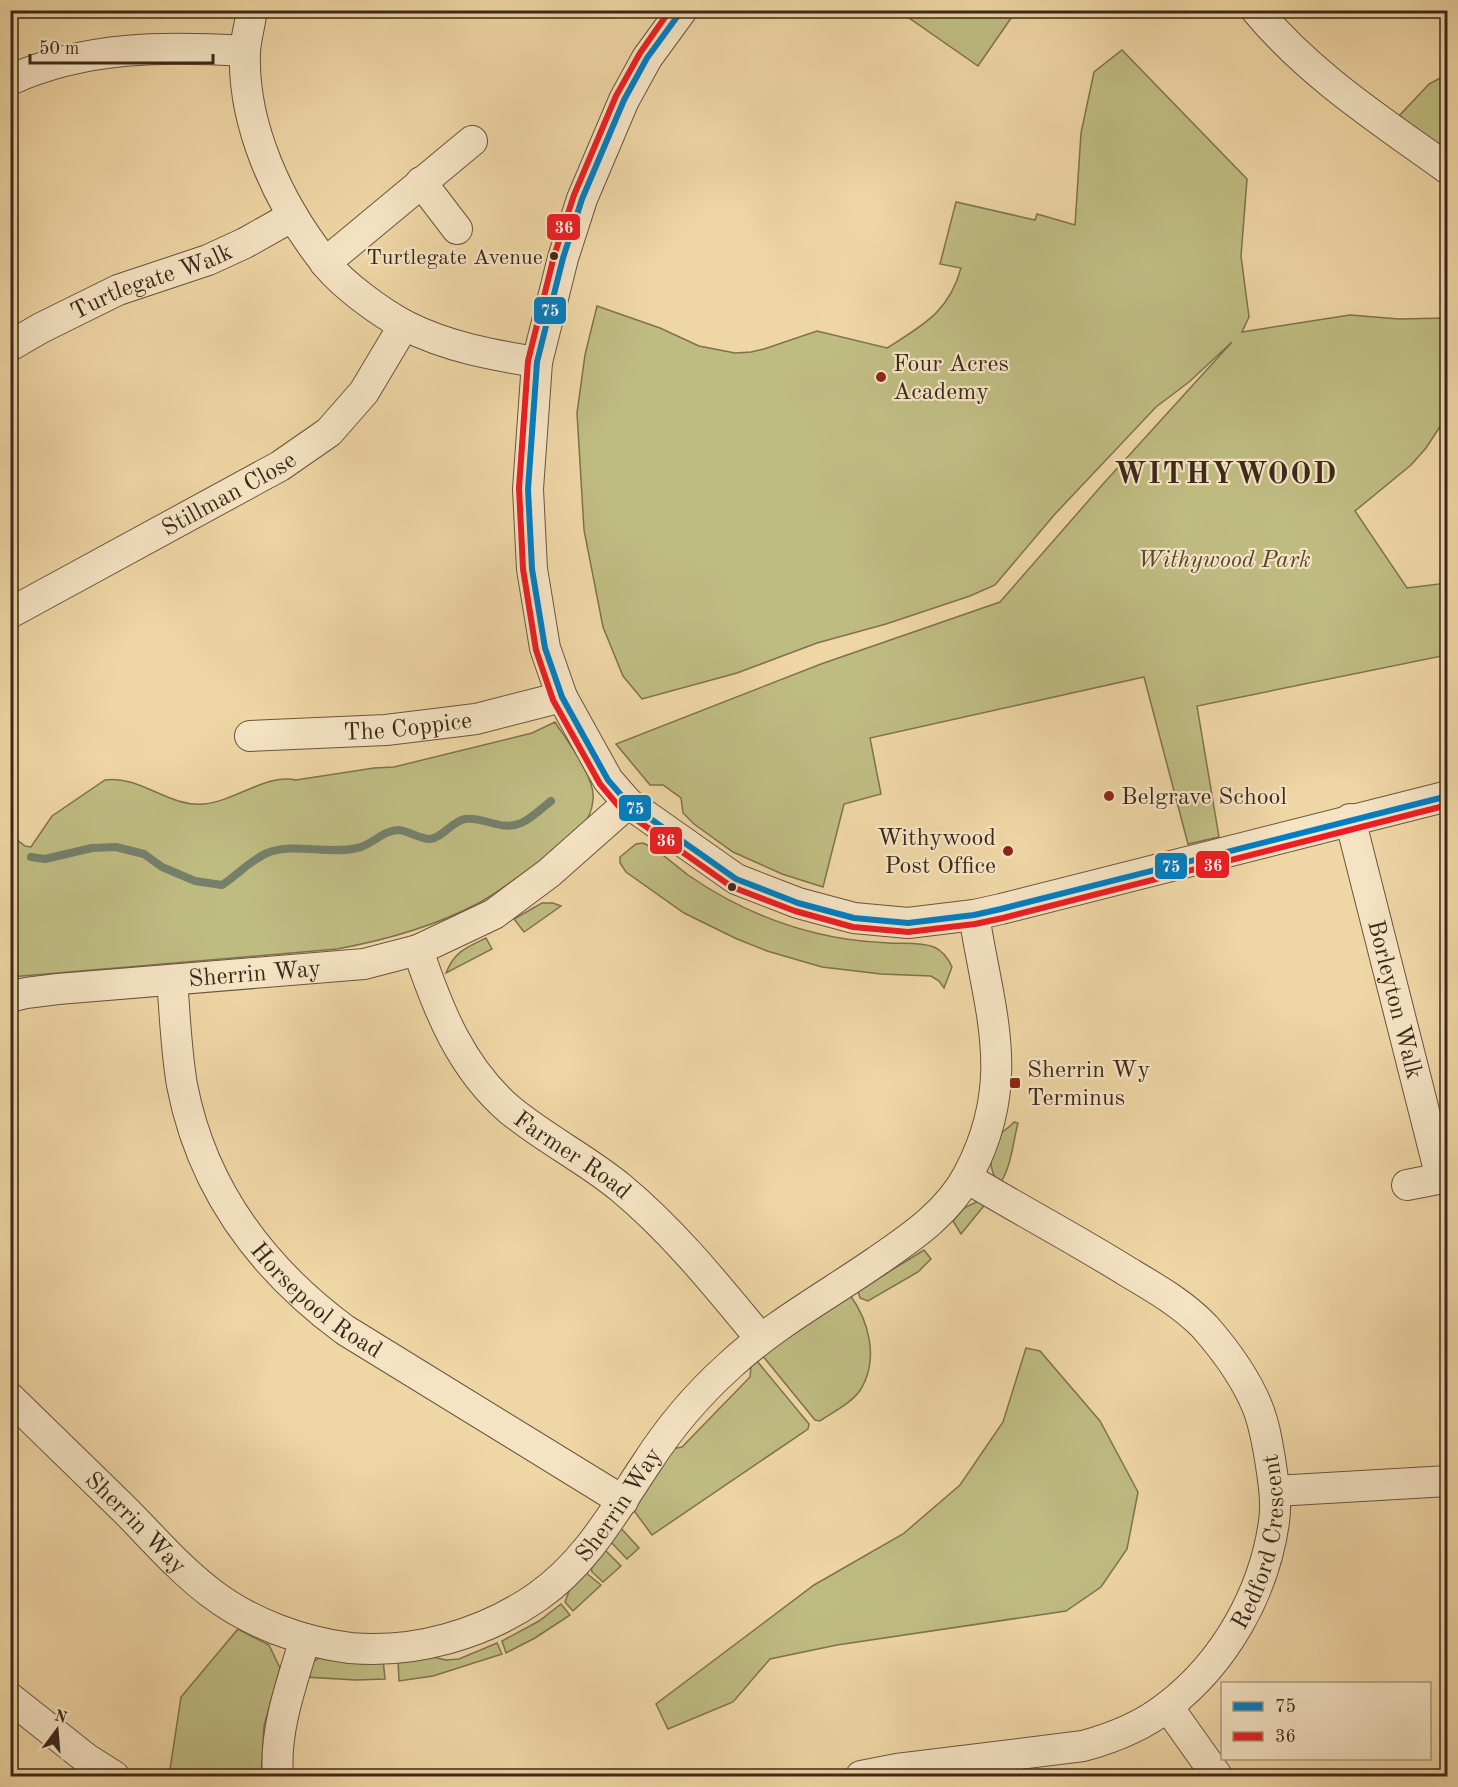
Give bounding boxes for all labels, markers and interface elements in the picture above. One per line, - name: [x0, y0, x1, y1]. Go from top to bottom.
- scale bar: [30, 27, 213, 65]
- text: 50 m: [39, 40, 79, 58]
- line badge: 36: [546, 213, 581, 241]
- text: 36: [555, 221, 573, 237]
- street label: Turtlegate Walk: [68, 240, 237, 325]
- place label: Turtlegate Avenue: [366, 247, 543, 269]
- marker: Turtlegate Avenue: [548, 250, 560, 262]
- line badge: 75: [533, 296, 567, 325]
- text: 75: [541, 304, 559, 320]
- place label: Four Acres Academy: [893, 353, 1009, 405]
- marker: Four Acres Academy: [874, 370, 888, 384]
- street label: Stillman Close: [158, 449, 301, 542]
- district label: WITHYWOOD: [1114, 460, 1338, 490]
- park label: Withywood Park: [1137, 549, 1311, 573]
- street label: The Coppice: [343, 710, 473, 746]
- place label: Belgrave School: [1121, 786, 1287, 810]
- marker: Belgrave School: [1102, 789, 1116, 803]
- line badge: 75: [618, 794, 652, 822]
- text: 75: [626, 802, 644, 818]
- line badge: 36: [649, 826, 683, 855]
- place label: Withywood Post Office: [877, 827, 996, 879]
- text: 36: [657, 834, 675, 850]
- marker: Withywood Post Office: [1001, 844, 1015, 858]
- line badge: 36: [1195, 850, 1230, 879]
- line badge: 75: [1154, 852, 1188, 880]
- text: 36: [1204, 859, 1222, 875]
- text: 75: [1162, 860, 1180, 876]
- unlabelled marker: [726, 881, 738, 893]
- street label: Borleyton Walk: [1362, 918, 1425, 1082]
- street label: Sherrin Way: [188, 958, 322, 992]
- place label: Sherrin Wy Terminus: [1027, 1059, 1150, 1111]
- marker: Sherrin Wy Terminus: [1008, 1076, 1022, 1090]
- street label: Farmer Road: [508, 1108, 635, 1205]
- street label: Horsepool Road: [245, 1239, 386, 1364]
- street label: Sherrin Way: [572, 1444, 667, 1567]
- street label: Redford Crescent: [1228, 1452, 1289, 1634]
- street label: Sherrin Way: [79, 1468, 190, 1579]
- legend: [1221, 1682, 1431, 1760]
- text: 75: [1275, 1698, 1296, 1716]
- north arrow: [27, 1700, 87, 1760]
- text: N: [52, 1708, 69, 1727]
- text: 36: [1275, 1728, 1296, 1746]

